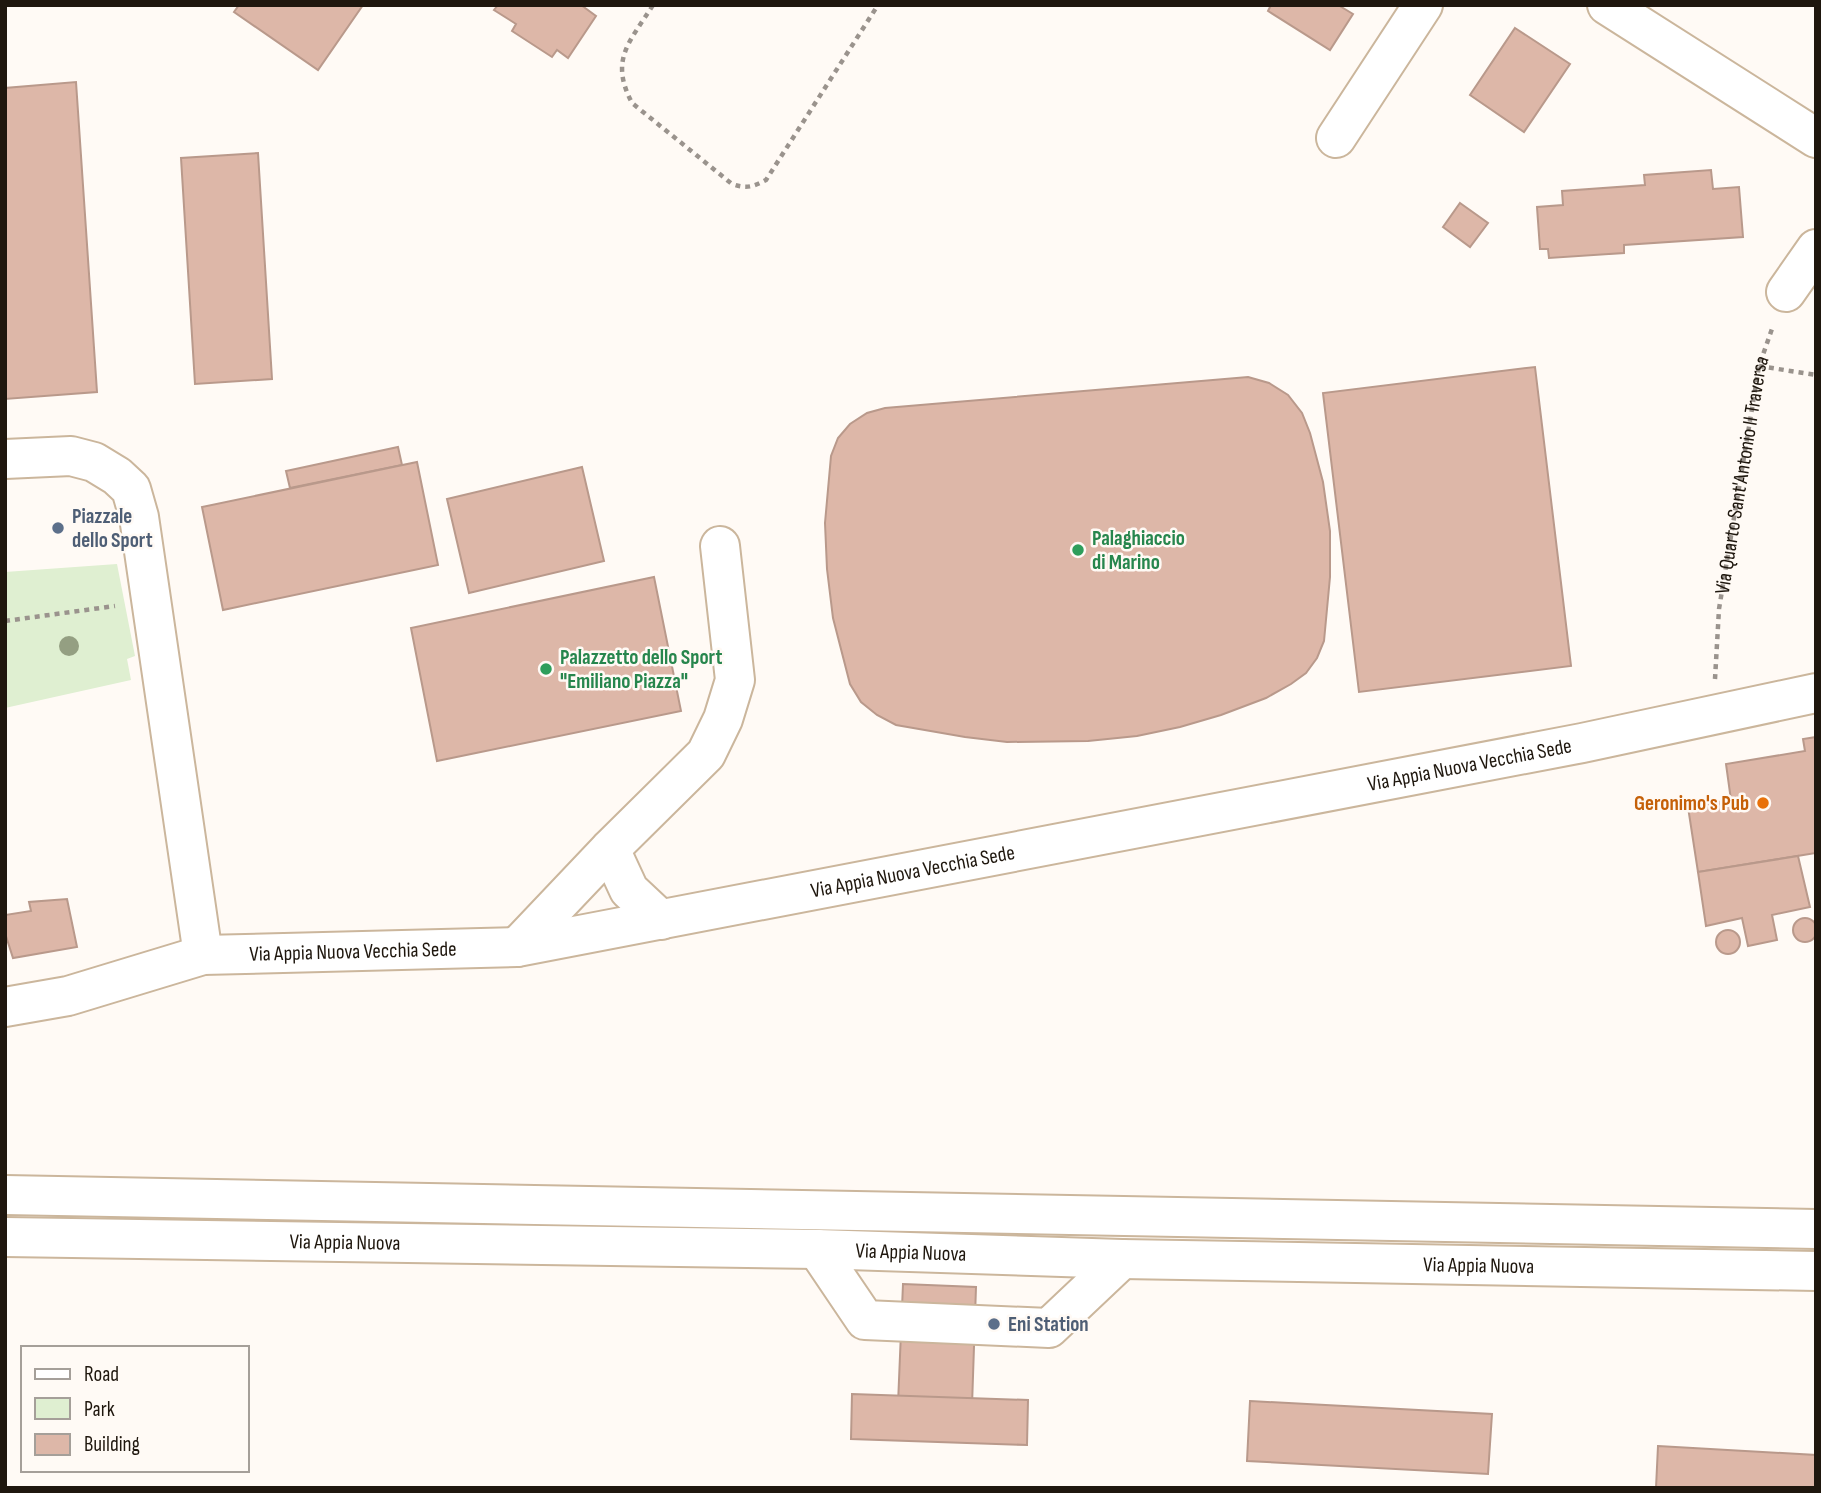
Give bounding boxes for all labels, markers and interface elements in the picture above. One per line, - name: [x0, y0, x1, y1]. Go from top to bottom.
- street label: Via Quarto Sant'Antonio II Traversa: [1709, 352, 1774, 596]
- place label: Piazzale dello Sport: [72, 504, 153, 553]
- marker: Piazzale dello Sport: [50, 520, 66, 536]
- place label: Palaghiaccio di Marino: [1092, 526, 1185, 575]
- marker: Palaghiaccio di Marino: [1070, 542, 1086, 558]
- place label: Palazzetto dello Sport "Emiliano Piazza": [560, 645, 722, 694]
- marker: Palazzetto dello Sport "Emiliano Piazza": [538, 661, 554, 677]
- street label: Via Appia Nuova Vecchia Sede: [1365, 733, 1574, 796]
- place label: Geronimo's Pub: [1634, 791, 1749, 816]
- marker: Geronimo's Pub: [1755, 795, 1771, 811]
- street label: Via Appia Nuova Vecchia Sede: [809, 839, 1017, 903]
- street label: Via Appia Nuova Vecchia Sede: [249, 936, 457, 966]
- street label: Via Appia Nuova: [289, 1229, 401, 1255]
- street label: Via Appia Nuova: [855, 1238, 967, 1266]
- street label: Via Appia Nuova: [1423, 1252, 1534, 1279]
- place label: Eni Station: [1008, 1312, 1089, 1337]
- marker: Eni Station: [986, 1316, 1002, 1332]
- legend: [21, 1346, 248, 1472]
- text: Road: [84, 1362, 119, 1387]
- text: Park: [84, 1397, 115, 1422]
- text: Building: [84, 1432, 140, 1457]

